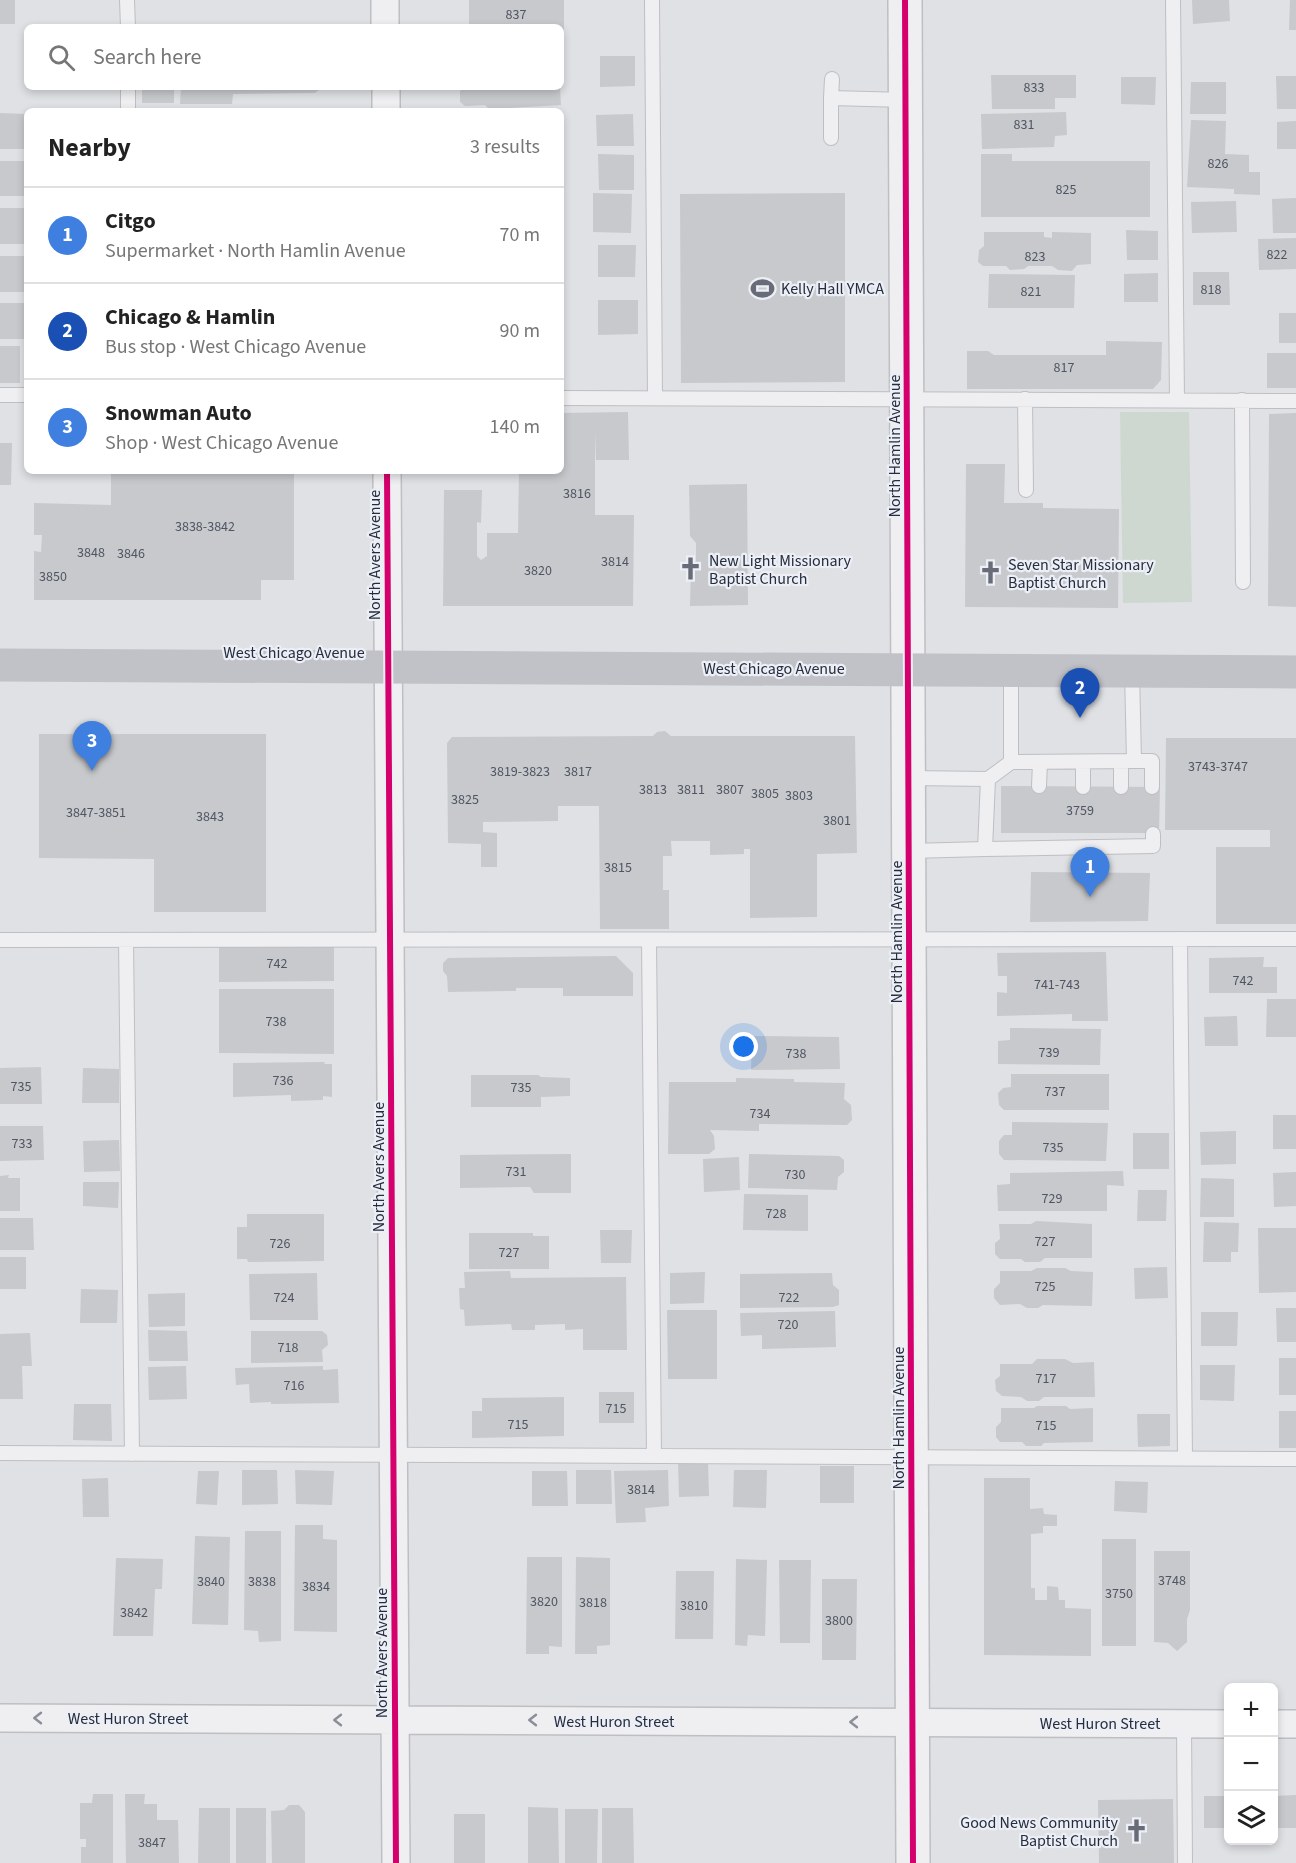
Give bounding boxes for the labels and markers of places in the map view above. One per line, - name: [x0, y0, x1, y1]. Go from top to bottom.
- sports icon: Kelly Hall YMCA: [750, 275, 776, 301]
- place label: Kelly Hall YMCA: [781, 278, 884, 300]
- place label: New Light Missionary Baptist Church: [709, 550, 852, 590]
- place label: Seven Star Missionary Baptist Church: [1008, 554, 1154, 594]
- church icon: New Light Missionary Baptist Church: [678, 556, 704, 582]
- church icon: Seven Star Missionary Baptist Church: [977, 560, 1003, 586]
- pin: 2: [1060, 668, 1100, 718]
- pin: 3: [72, 722, 112, 771]
- pin: 1: [1070, 848, 1110, 897]
- place label: Good News Community Baptist Church: [960, 1812, 1119, 1852]
- church icon: Good News Community Baptist Church: [1123, 1818, 1149, 1844]

